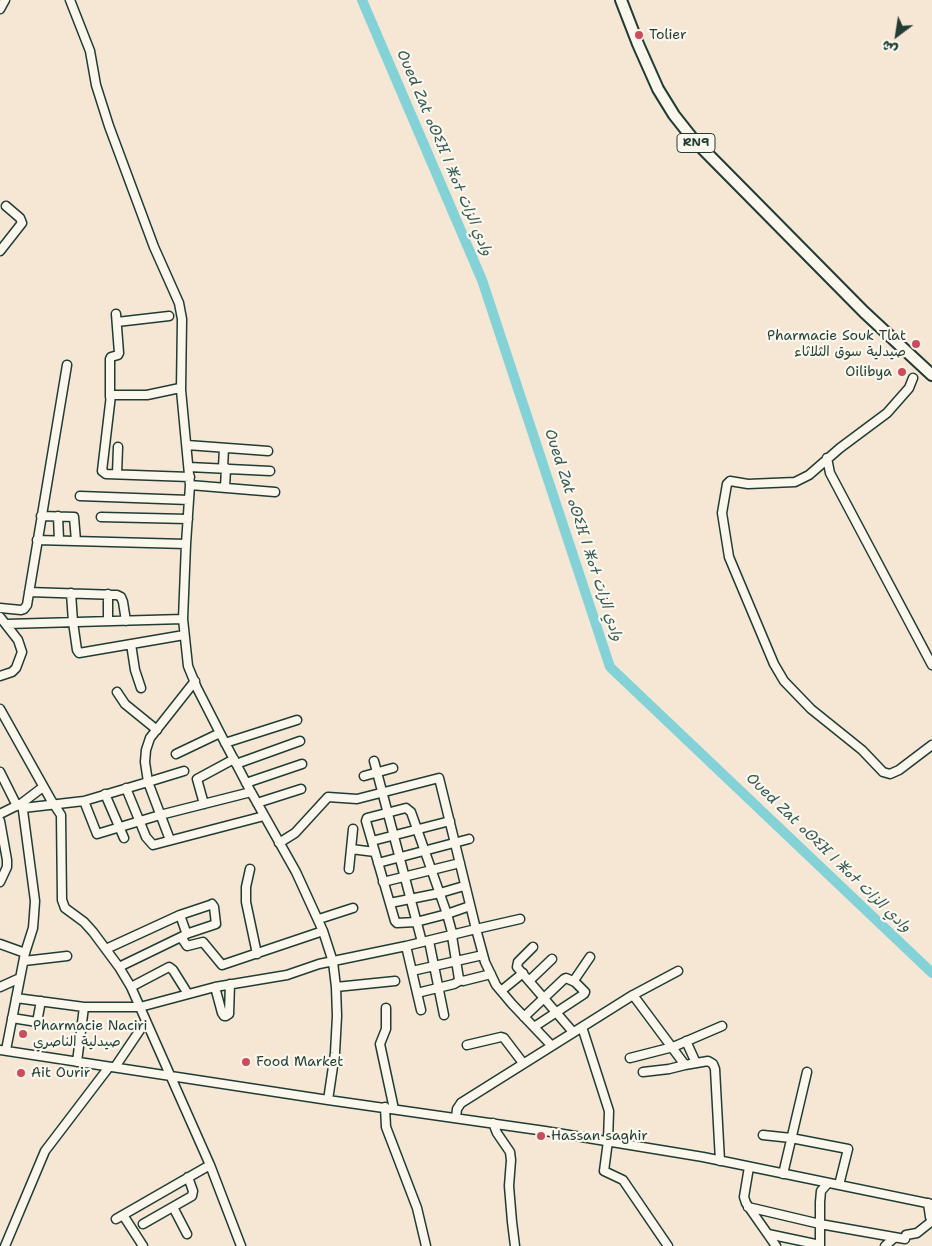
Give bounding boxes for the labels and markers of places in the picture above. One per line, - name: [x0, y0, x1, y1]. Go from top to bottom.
- place label: Tolier: [649, 27, 687, 43]
- marker: Tolier: [633, 29, 645, 41]
- place label: Pharmacie Souk Tlat صيدلية سوق الثلاثاء: [767, 328, 906, 361]
- marker: Pharmacie Souk Tlat صيدلية سوق الثلاثاء: [910, 338, 922, 350]
- place label: Oilibya: [845, 364, 892, 380]
- marker: Oilibya: [896, 366, 908, 378]
- place label: Pharmacie Naciri صيدلية الناصري: [33, 1018, 147, 1050]
- marker: Pharmacie Naciri صيدلية الناصري: [17, 1028, 29, 1040]
- place label: Food Market: [256, 1054, 343, 1070]
- marker: Food Market: [240, 1056, 252, 1068]
- place label: Ait Ourir: [31, 1065, 90, 1081]
- marker: Ait Ourir: [15, 1067, 27, 1079]
- place label: Hassan saghir: [551, 1128, 648, 1144]
- marker: Hassan saghir: [535, 1130, 547, 1142]

